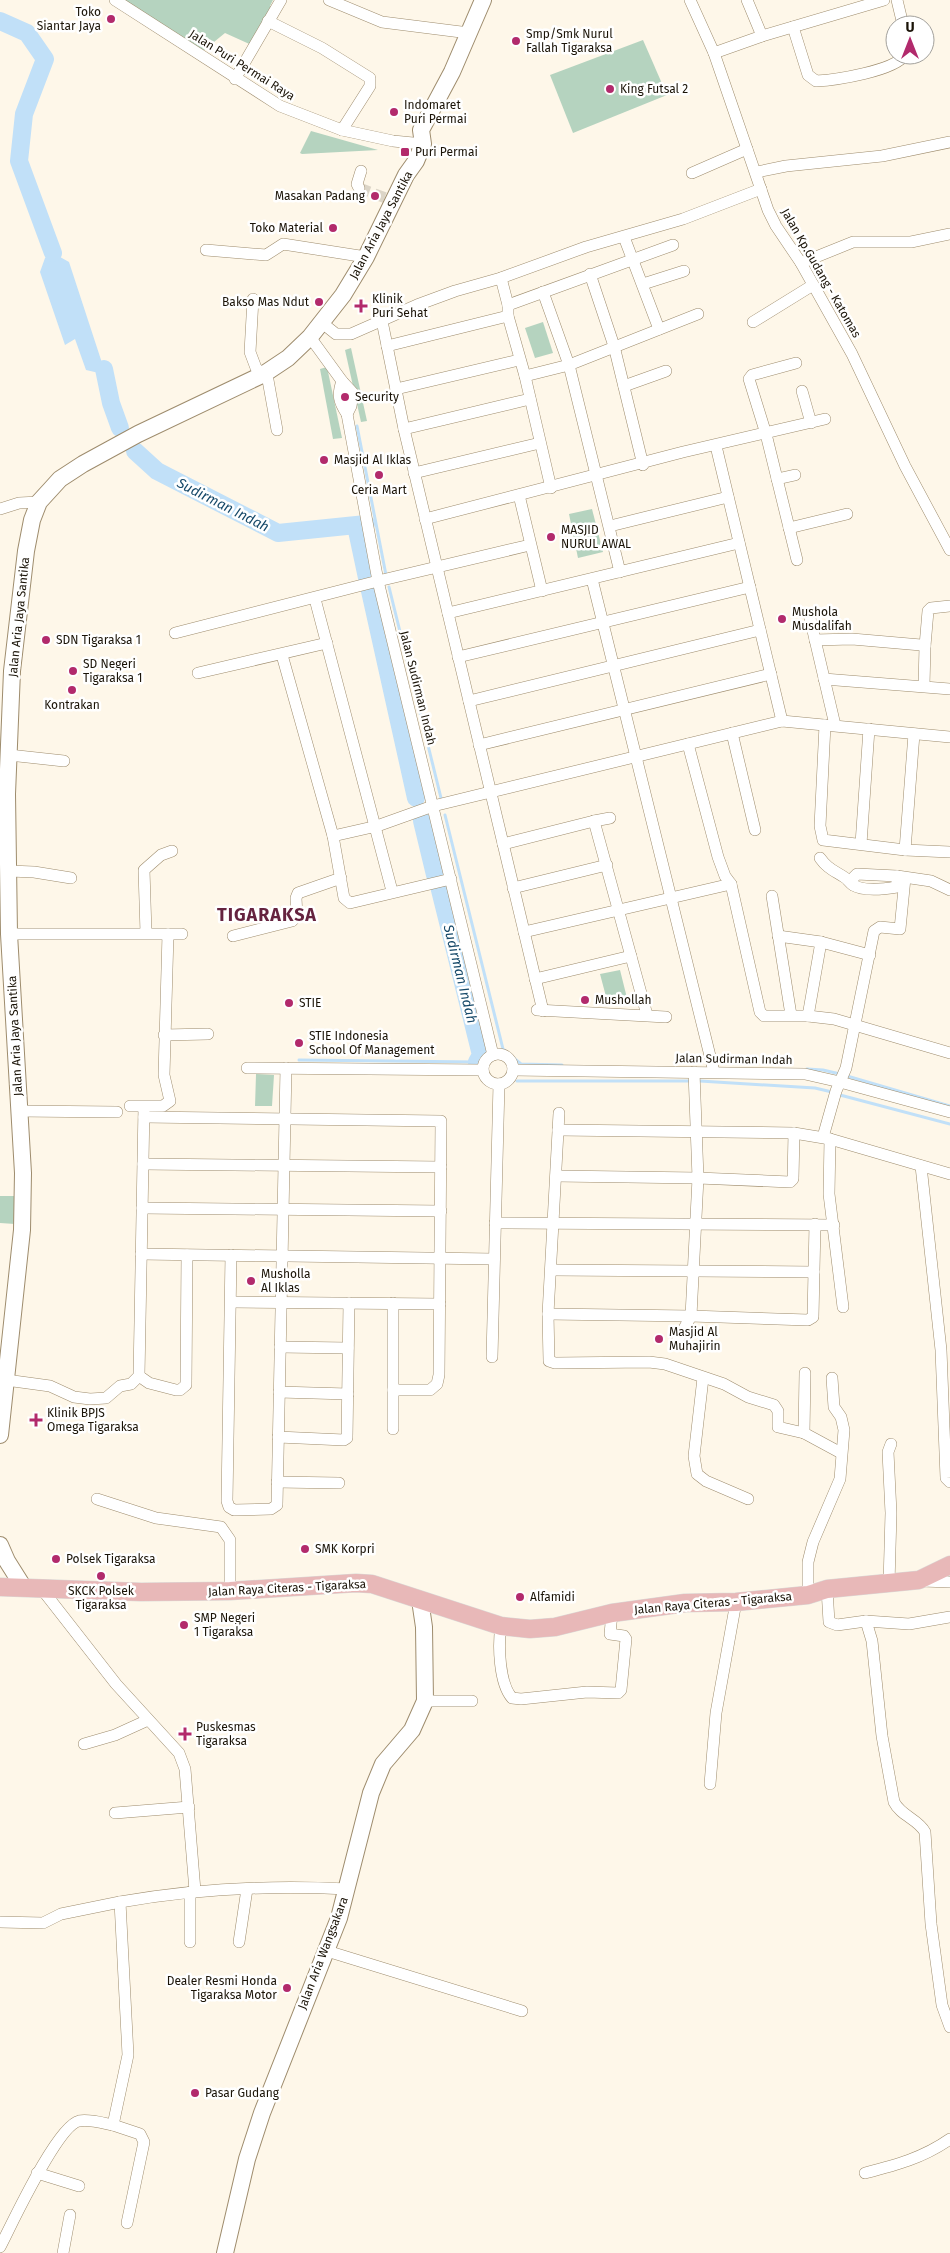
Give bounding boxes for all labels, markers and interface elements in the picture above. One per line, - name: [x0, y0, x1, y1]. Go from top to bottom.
- place label: Toko Siantar Jaya: [37, 5, 101, 33]
- marker: Toko Siantar Jaya: [105, 13, 117, 25]
- north arrow: [885, 15, 935, 65]
- text: U: [905, 19, 915, 36]
- street label: Jalan Puri Permai Raya: [187, 27, 297, 103]
- place label: Smp/Smk Nurul Fallah Tigaraksa: [526, 27, 613, 55]
- marker: Smp/Smk Nurul Fallah Tigaraksa: [510, 35, 522, 47]
- place label: King Futsal 2: [620, 82, 688, 96]
- marker: King Futsal 2: [604, 83, 616, 95]
- place label: Indomaret Puri Permai: [404, 98, 467, 126]
- marker: Indomaret Puri Permai: [388, 106, 400, 118]
- place label: Puri Permai: [415, 145, 478, 159]
- marker: Puri Permai: [399, 146, 411, 158]
- street label: Jalan Aria Jaya Santika: [347, 168, 415, 282]
- place label: Masakan Padang: [275, 189, 366, 203]
- marker: Masakan Padang: [369, 190, 381, 202]
- street label: Jalan Kp.Gudang - Katomas: [778, 206, 864, 340]
- place label: Toko Material: [250, 221, 323, 235]
- marker: Toko Material: [327, 222, 339, 234]
- place label: Klinik Puri Sehat: [372, 292, 428, 320]
- place label: Bakso Mas Ndut: [222, 295, 310, 309]
- marker: Bakso Mas Ndut: [313, 296, 325, 308]
- marker: Klinik Puri Sehat: [354, 299, 368, 313]
- place label: Security: [355, 390, 399, 404]
- marker: Security: [339, 391, 351, 403]
- place label: Masjid Al Iklas: [334, 453, 412, 467]
- marker: Masjid Al Iklas: [318, 454, 330, 466]
- marker: Ceria Mart: [373, 469, 385, 481]
- water label: Sudirman Indah: [173, 474, 272, 536]
- place label: Ceria Mart: [351, 483, 407, 497]
- place label: MASJID NURUL AWAL: [561, 523, 631, 551]
- marker: MASJID NURUL AWAL: [545, 531, 557, 543]
- street label: Jalan Aria Jaya Santika: [6, 556, 32, 678]
- place label: Mushola Musdalifah: [792, 605, 852, 633]
- marker: Mushola Musdalifah: [776, 613, 788, 625]
- street label: Jalan Sudirman Indah: [397, 629, 439, 747]
- place label: SDN Tigaraksa 1: [56, 633, 141, 647]
- marker: SDN Tigaraksa 1: [40, 634, 52, 646]
- place label: SD Negeri Tigaraksa 1: [83, 657, 142, 685]
- marker: SD Negeri Tigaraksa 1: [67, 665, 79, 677]
- marker: Kontrakan: [66, 684, 78, 696]
- place label: Kontrakan: [44, 698, 100, 712]
- district label: TIGARAKSA: [217, 904, 317, 926]
- water label: Sudirman Indah: [439, 922, 480, 1025]
- street label: Jalan Aria Jaya Santika: [5, 975, 25, 1097]
- place label: Mushollah: [595, 993, 652, 1007]
- marker: Mushollah: [579, 994, 591, 1006]
- place label: STIE: [299, 996, 321, 1010]
- marker: STIE: [283, 997, 295, 1009]
- place label: STIE Indonesia School Of Management: [309, 1029, 435, 1057]
- marker: STIE Indonesia School Of Management: [293, 1037, 305, 1049]
- street label: Jalan Sudirman Indah: [675, 1051, 793, 1067]
- place label: Musholla Al Iklas: [261, 1267, 310, 1295]
- marker: Musholla Al Iklas: [245, 1275, 257, 1287]
- place label: Masjid Al Muhajirin: [669, 1325, 721, 1353]
- marker: Masjid Al Muhajirin: [653, 1333, 665, 1345]
- place label: Klinik BPJS Omega Tigaraksa: [47, 1406, 139, 1434]
- marker: Klinik BPJS Omega Tigaraksa: [29, 1413, 43, 1427]
- place label: SMK Korpri: [315, 1542, 375, 1556]
- marker: SMK Korpri: [299, 1543, 311, 1555]
- place label: Polsek Tigaraksa: [66, 1552, 156, 1566]
- marker: Polsek Tigaraksa: [50, 1553, 62, 1565]
- marker: SKCK Polsek Tigaraksa: [95, 1570, 107, 1582]
- street label: Jalan Raya Citeras - Tigaraksa: [208, 1577, 366, 1599]
- place label: SKCK Polsek Tigaraksa: [68, 1584, 135, 1612]
- street label: Jalan Raya Citeras - Tigaraksa: [634, 1589, 792, 1617]
- place label: Alfamidi: [530, 1590, 575, 1604]
- marker: Alfamidi: [514, 1591, 526, 1603]
- place label: SMP Negeri 1 Tigaraksa: [194, 1611, 255, 1639]
- marker: SMP Negeri 1 Tigaraksa: [178, 1619, 190, 1631]
- place label: Puskesmas Tigaraksa: [196, 1720, 256, 1748]
- marker: Puskesmas Tigaraksa: [178, 1727, 192, 1741]
- street label: Jalan Aria Wangsakara: [295, 1895, 351, 2011]
- place label: Dealer Resmi Honda Tigaraksa Motor: [167, 1974, 277, 2002]
- marker: Dealer Resmi Honda Tigaraksa Motor: [281, 1982, 293, 1994]
- place label: Pasar Gudang: [205, 2086, 280, 2100]
- marker: Pasar Gudang: [189, 2087, 201, 2099]

